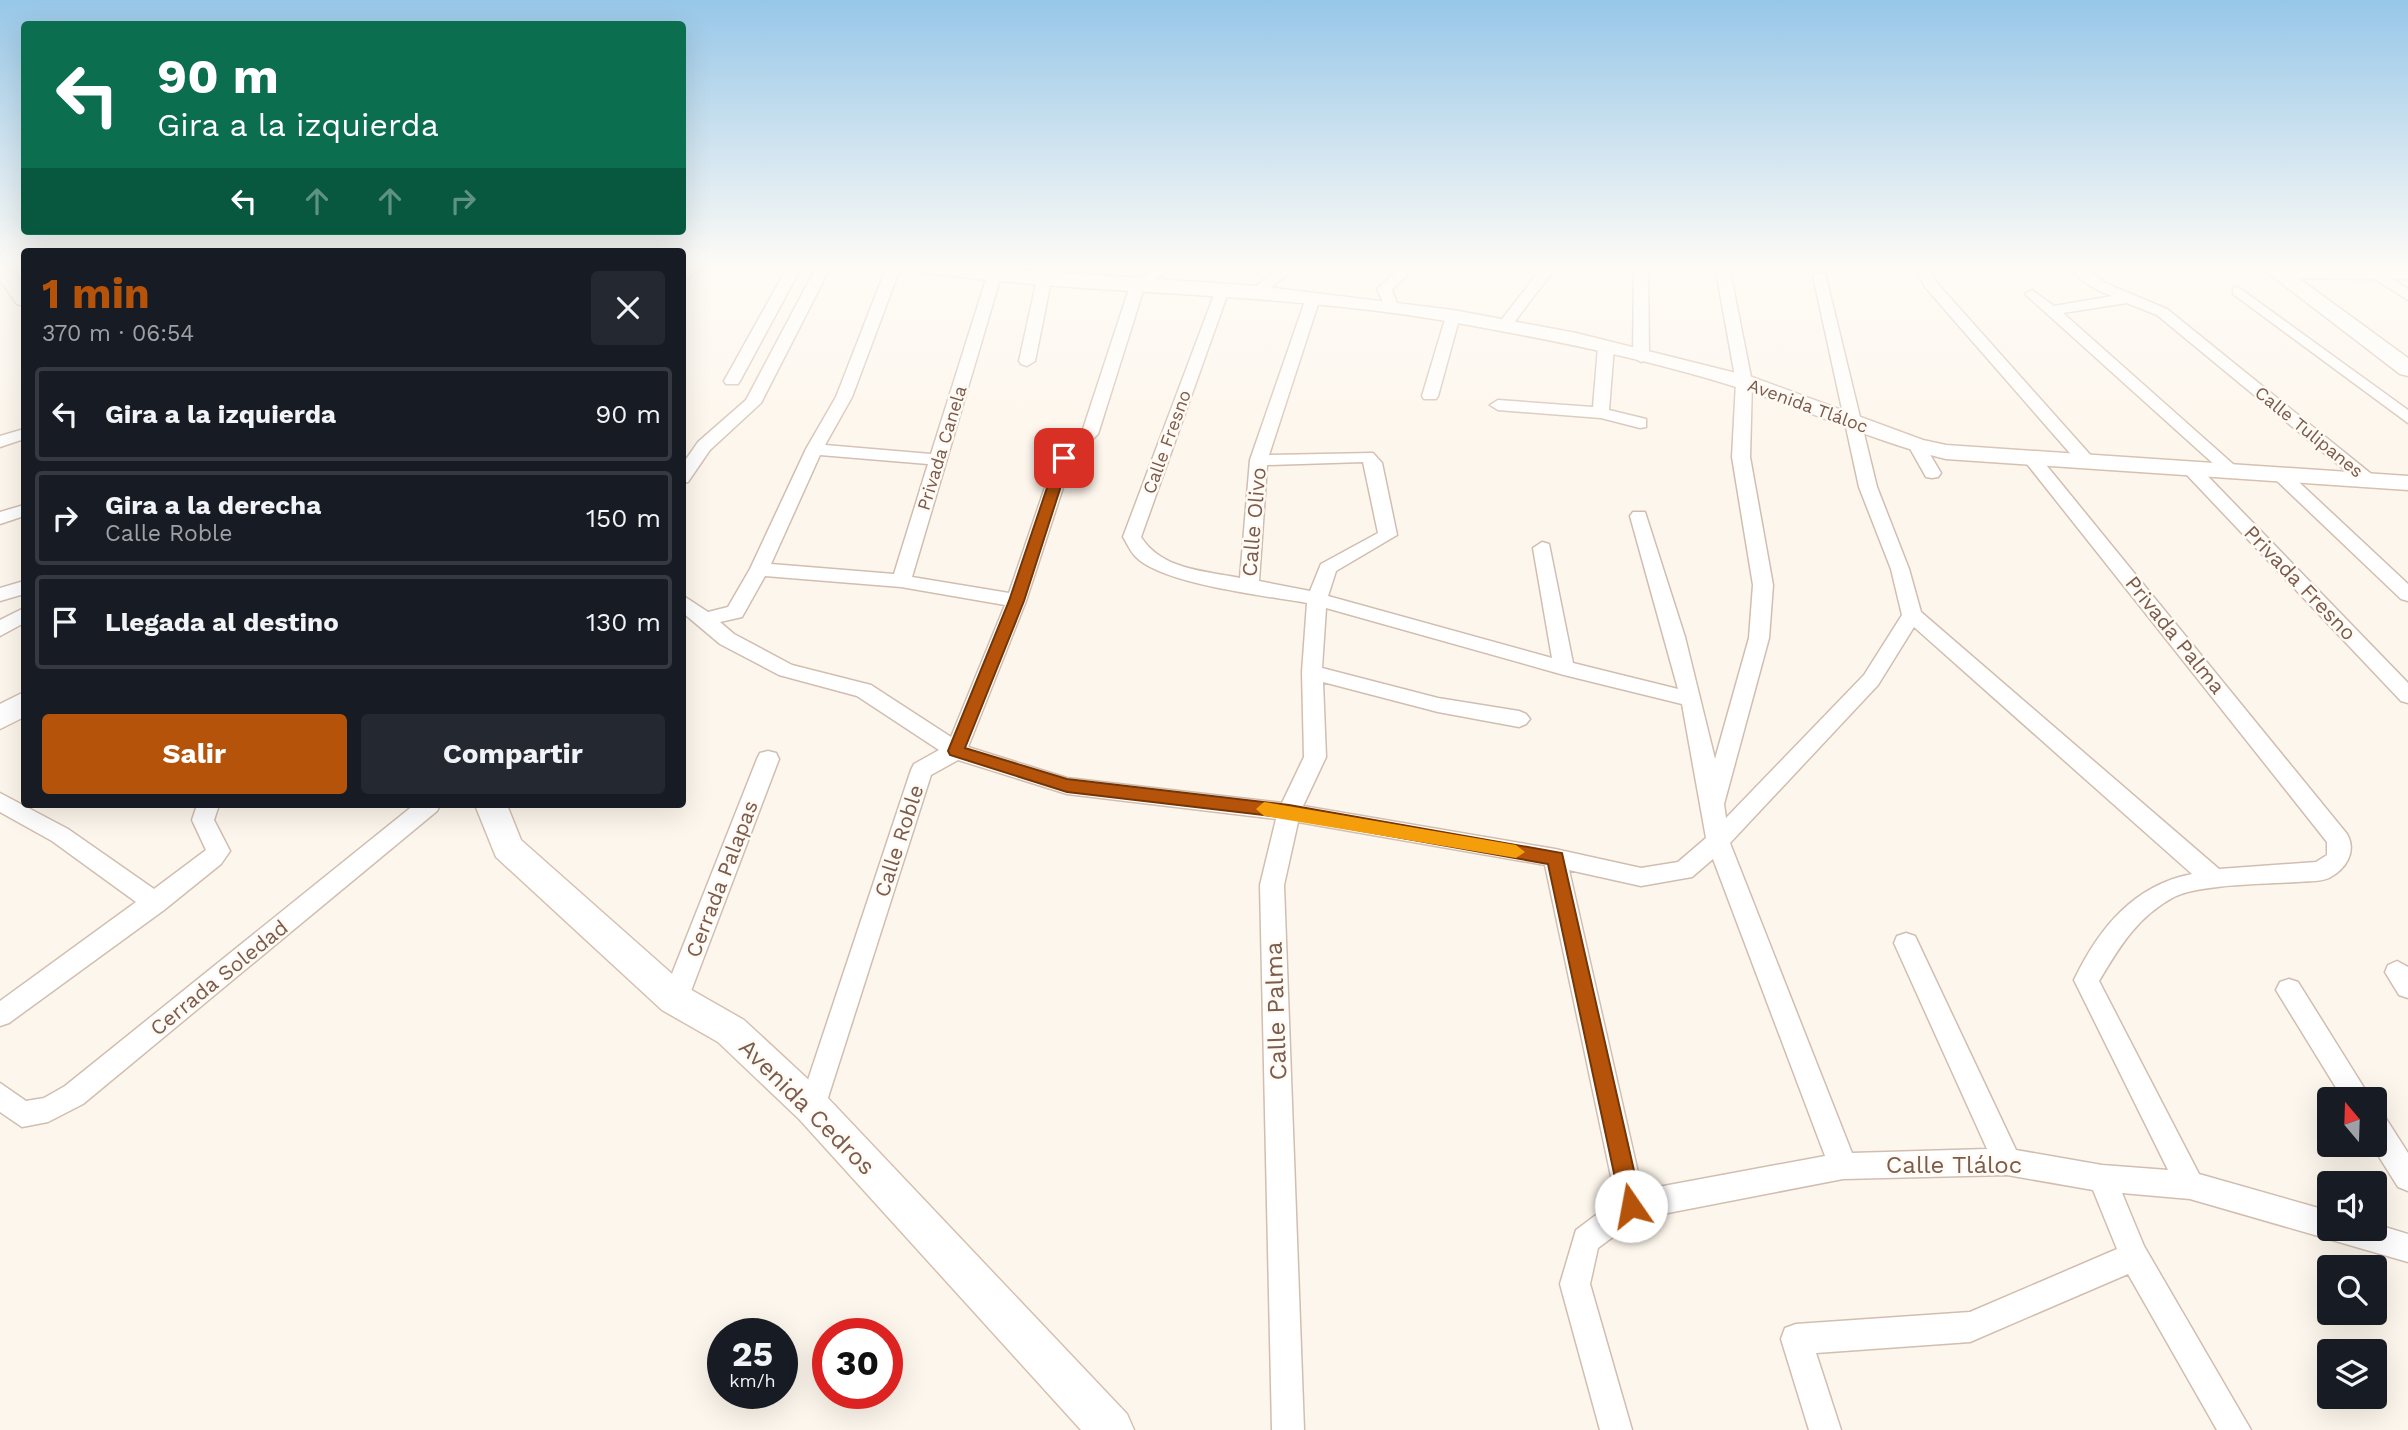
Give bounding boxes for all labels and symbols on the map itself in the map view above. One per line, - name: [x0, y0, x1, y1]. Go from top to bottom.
- street label: Avenida Tláloc: [1745, 374, 1871, 437]
- street label: Calle Tulipanes: [2251, 382, 2368, 482]
- street label: Privada Canela: [913, 383, 970, 513]
- street label: Calle Fresno: [1138, 387, 1195, 497]
- pin: [1034, 428, 1094, 488]
- street label: Calle Olivo: [1236, 466, 1271, 578]
- street label: Privada Fresno: [2239, 520, 2362, 645]
- street label: Privada Palma: [2120, 571, 2231, 699]
- street label: Calle Roble: [869, 782, 928, 900]
- street label: Cerrada Palapas: [680, 797, 763, 961]
- street label: Cerrada Soledad: [145, 914, 293, 1041]
- street label: Calle Palma: [1260, 941, 1292, 1081]
- street label: Avenida Cedros: [733, 1033, 881, 1181]
- north arrow: [2317, 1087, 2387, 1157]
- street label: Calle Tláloc: [1886, 1151, 2022, 1179]
- position arrow: [1594, 1169, 1668, 1243]
- speed limit sign: 30: [812, 1318, 903, 1409]

